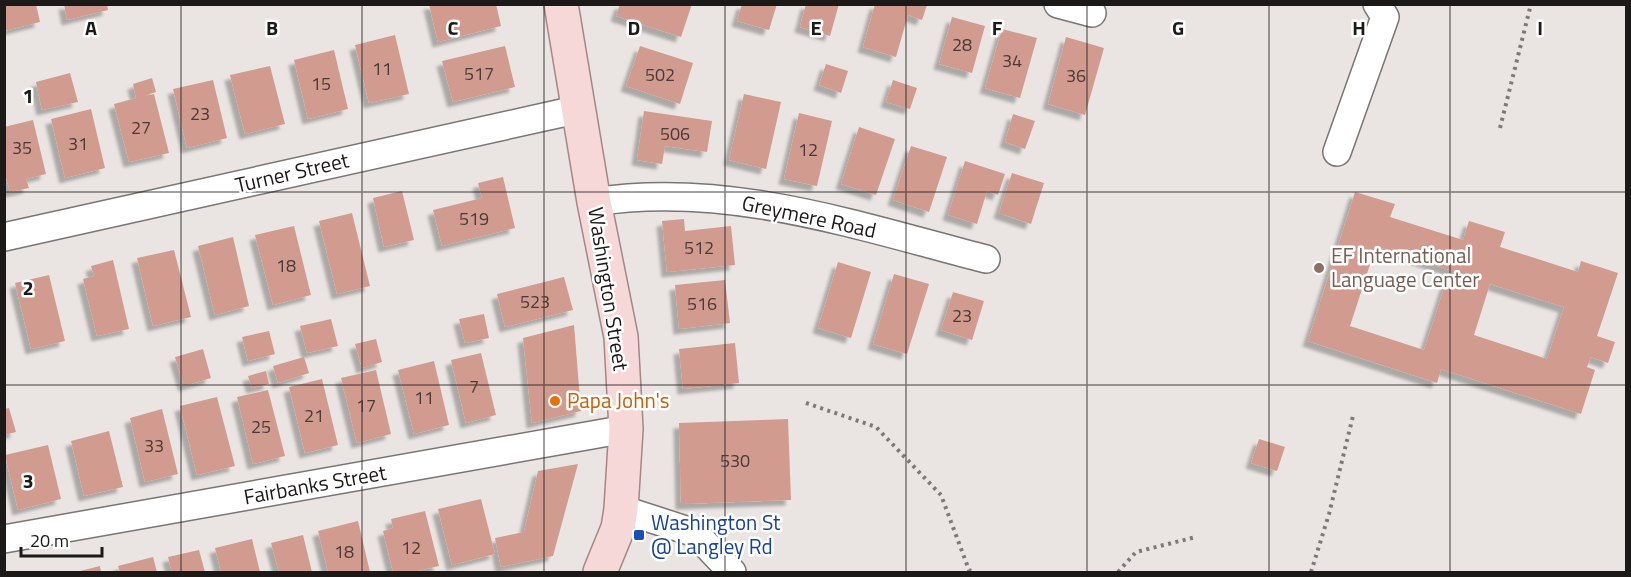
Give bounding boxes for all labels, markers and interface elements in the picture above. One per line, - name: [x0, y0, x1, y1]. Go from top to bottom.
- text: A: [85, 12, 97, 43]
- text: B: [266, 12, 278, 43]
- text: C: [448, 12, 459, 43]
- text: D: [628, 12, 640, 43]
- text: E: [810, 12, 822, 43]
- text: F: [992, 12, 1003, 43]
- text: G: [1172, 12, 1184, 43]
- text: H: [1352, 12, 1366, 43]
- text: I: [1537, 12, 1543, 43]
- house number: 28: [952, 31, 972, 58]
- house number: 34: [1002, 47, 1022, 74]
- house number: 11: [372, 55, 392, 82]
- house number: 517: [464, 60, 494, 87]
- house number: 502: [645, 61, 675, 88]
- house number: 36: [1066, 62, 1086, 89]
- house number: 15: [311, 70, 331, 97]
- text: 1: [22, 80, 34, 111]
- house number: 23: [190, 100, 210, 127]
- house number: 27: [131, 114, 151, 141]
- house number: 506: [660, 120, 690, 147]
- house number: 31: [68, 130, 88, 157]
- house number: 35: [12, 134, 32, 161]
- house number: 12: [798, 136, 818, 163]
- street label: Turner Street: [232, 143, 352, 201]
- street label: Greymere Road: [739, 186, 879, 246]
- house number: 519: [459, 205, 489, 232]
- street label: Washington Street: [580, 205, 638, 373]
- house number: 512: [684, 234, 714, 261]
- place label: EF International Language Center: [1331, 239, 1480, 295]
- house number: 18: [276, 252, 296, 279]
- marker: EF International Language Center: [1312, 261, 1326, 275]
- text: 2: [22, 272, 34, 303]
- house number: 523: [520, 288, 550, 315]
- house number: 516: [687, 290, 717, 317]
- house number: 23: [952, 302, 972, 329]
- house number: 7: [469, 373, 479, 400]
- house number: 11: [414, 384, 434, 411]
- place label: Papa John's: [567, 384, 669, 416]
- house number: 17: [356, 392, 376, 419]
- marker: Papa John's: [548, 394, 562, 408]
- house number: 21: [304, 402, 324, 429]
- house number: 25: [251, 413, 271, 440]
- house number: 33: [144, 432, 164, 459]
- house number: 530: [720, 447, 750, 474]
- street label: Fairbanks Street: [241, 456, 389, 512]
- text: 3: [22, 465, 34, 496]
- place label: Washington St @ Langley Rd: [651, 506, 781, 562]
- scale bar: [21, 520, 102, 558]
- text: 20 m: [30, 527, 69, 554]
- marker: Washington St @ Langley Rd: [632, 528, 646, 542]
- house number: 12: [401, 534, 421, 561]
- house number: 18: [334, 538, 354, 565]

